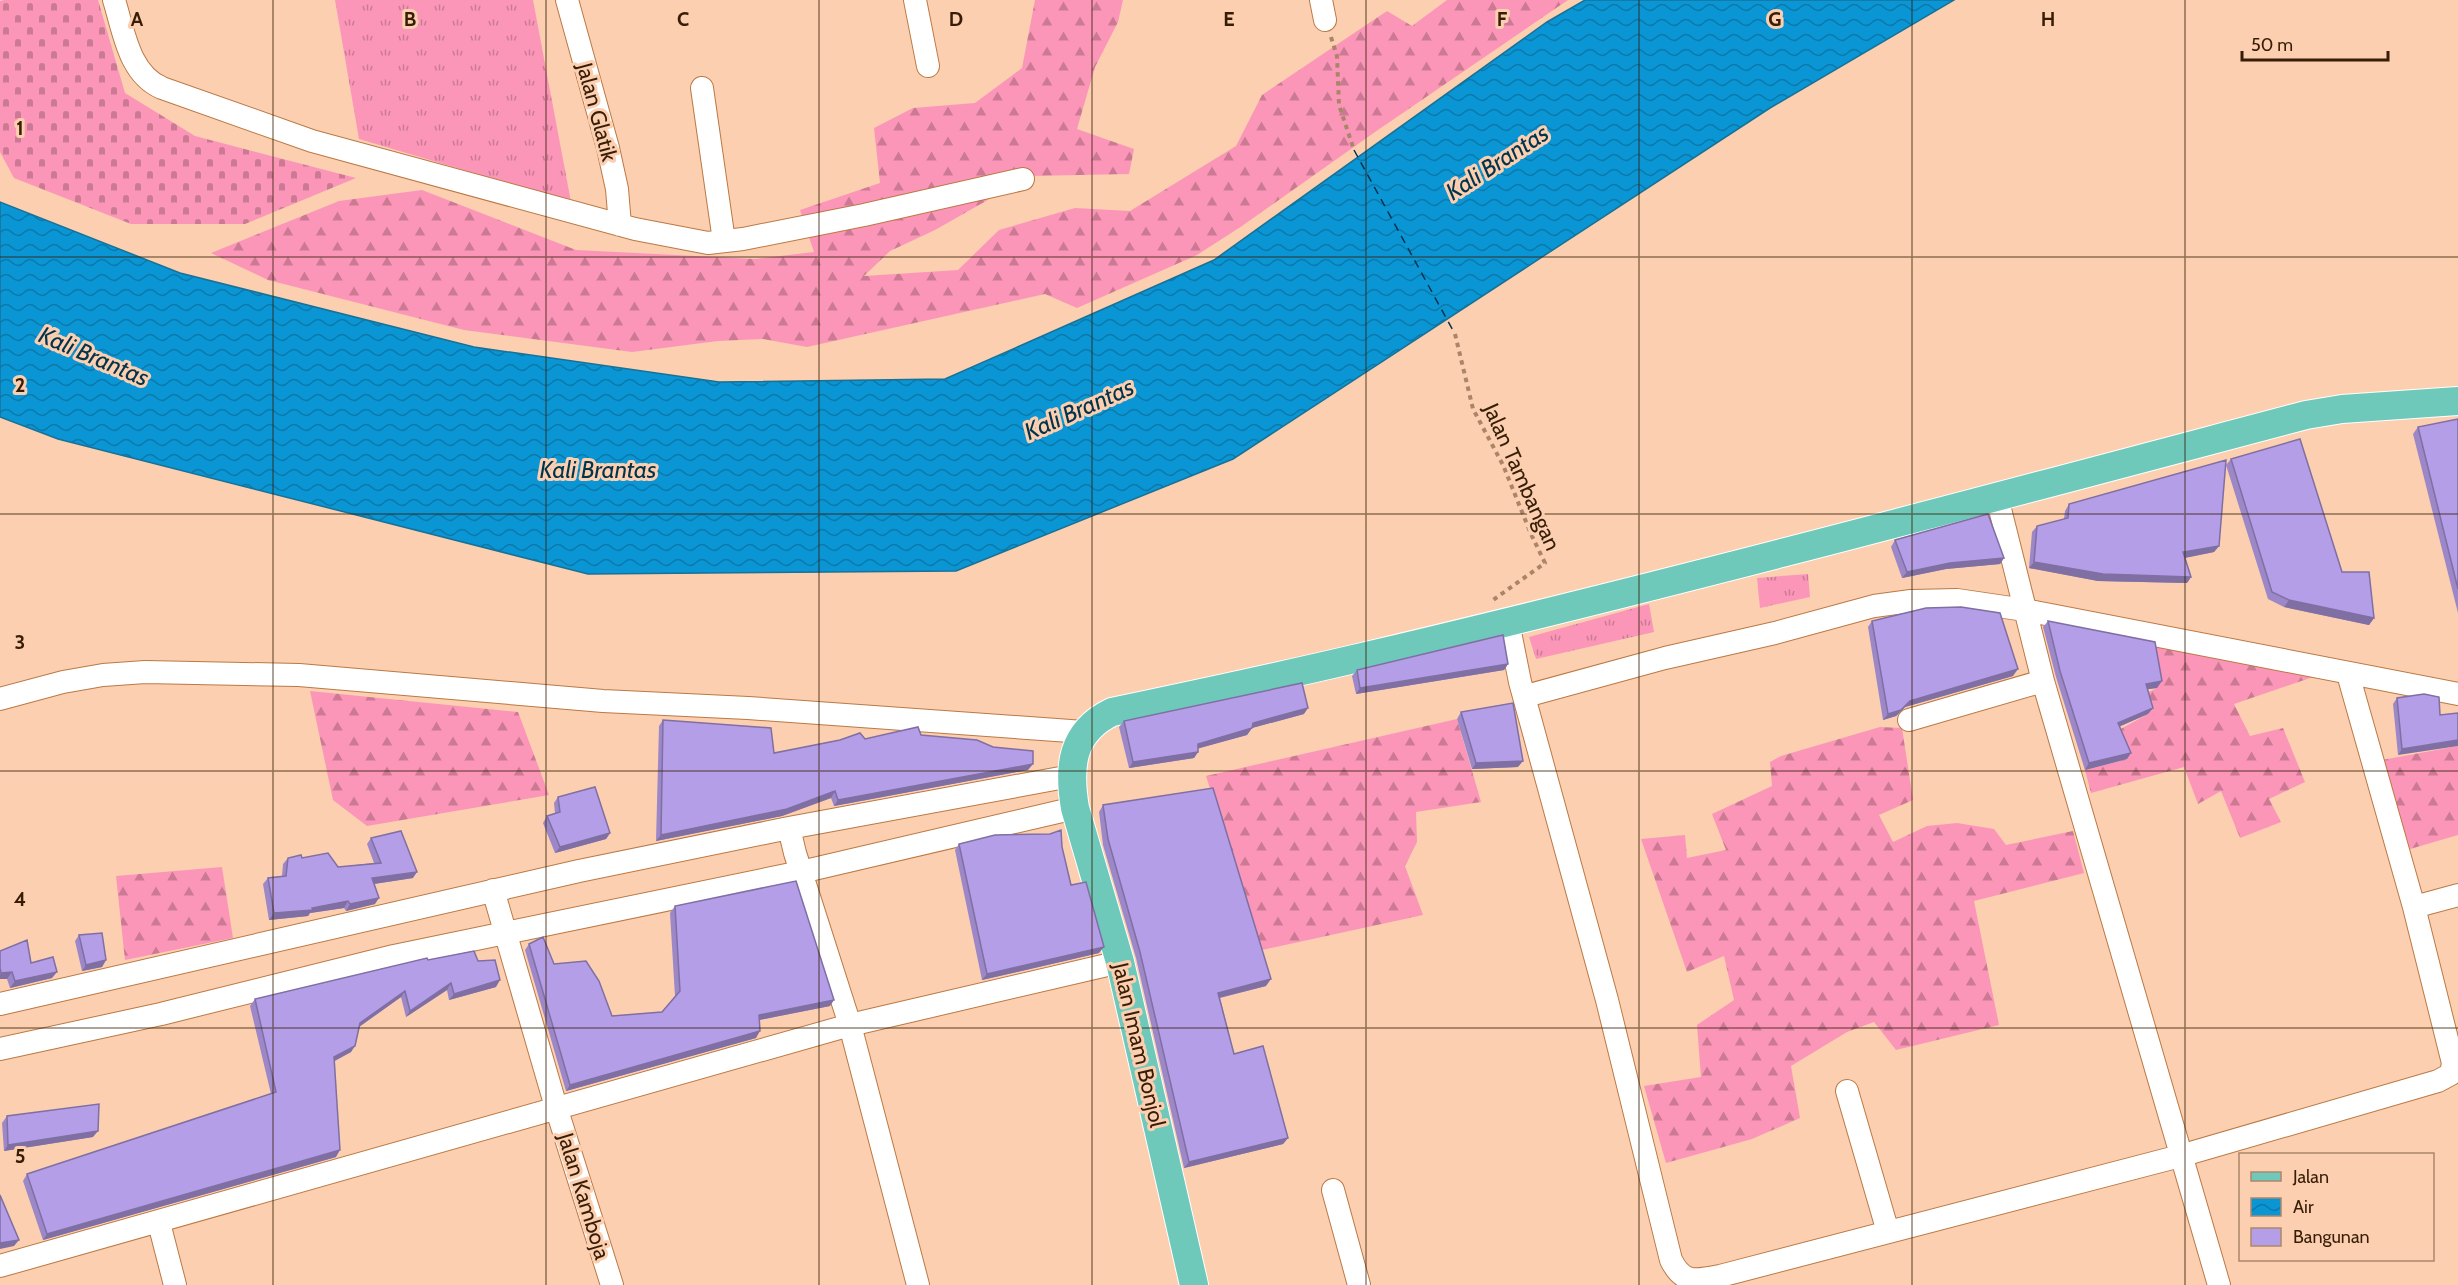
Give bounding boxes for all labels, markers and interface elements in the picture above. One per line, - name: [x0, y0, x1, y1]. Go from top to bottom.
- text: A: [131, 7, 144, 31]
- text: B: [404, 7, 416, 31]
- text: C: [677, 7, 689, 31]
- text: D: [949, 7, 963, 31]
- text: E: [1223, 7, 1235, 31]
- text: F: [1497, 7, 1508, 31]
- text: G: [1768, 7, 1782, 31]
- text: H: [2041, 7, 2055, 31]
- scale bar: [2242, 24, 2388, 62]
- text: 50 m: [2251, 34, 2293, 56]
- street label: Jalan Glatik: [571, 59, 623, 164]
- text: 1: [16, 116, 24, 140]
- water label: Kali Brantas: [1440, 118, 1554, 206]
- water label: Kali Brantas: [35, 320, 153, 392]
- water label: Kali Brantas: [1020, 372, 1138, 446]
- text: 2: [15, 373, 25, 397]
- street label: Jalan Tambangan: [1477, 398, 1566, 555]
- water label: Kali Brantas: [540, 455, 656, 484]
- text: 3: [15, 630, 25, 654]
- text: 4: [14, 887, 26, 911]
- street label: Jalan Imam Bonjol: [1107, 959, 1171, 1131]
- street label: Jalan Kamboja: [552, 1129, 616, 1263]
- text: 5: [15, 1144, 25, 1168]
- legend: [2239, 1153, 2434, 1261]
- text: Jalan: [2292, 1166, 2329, 1188]
- text: Air: [2293, 1196, 2314, 1218]
- text: Bangunan: [2293, 1226, 2370, 1248]

